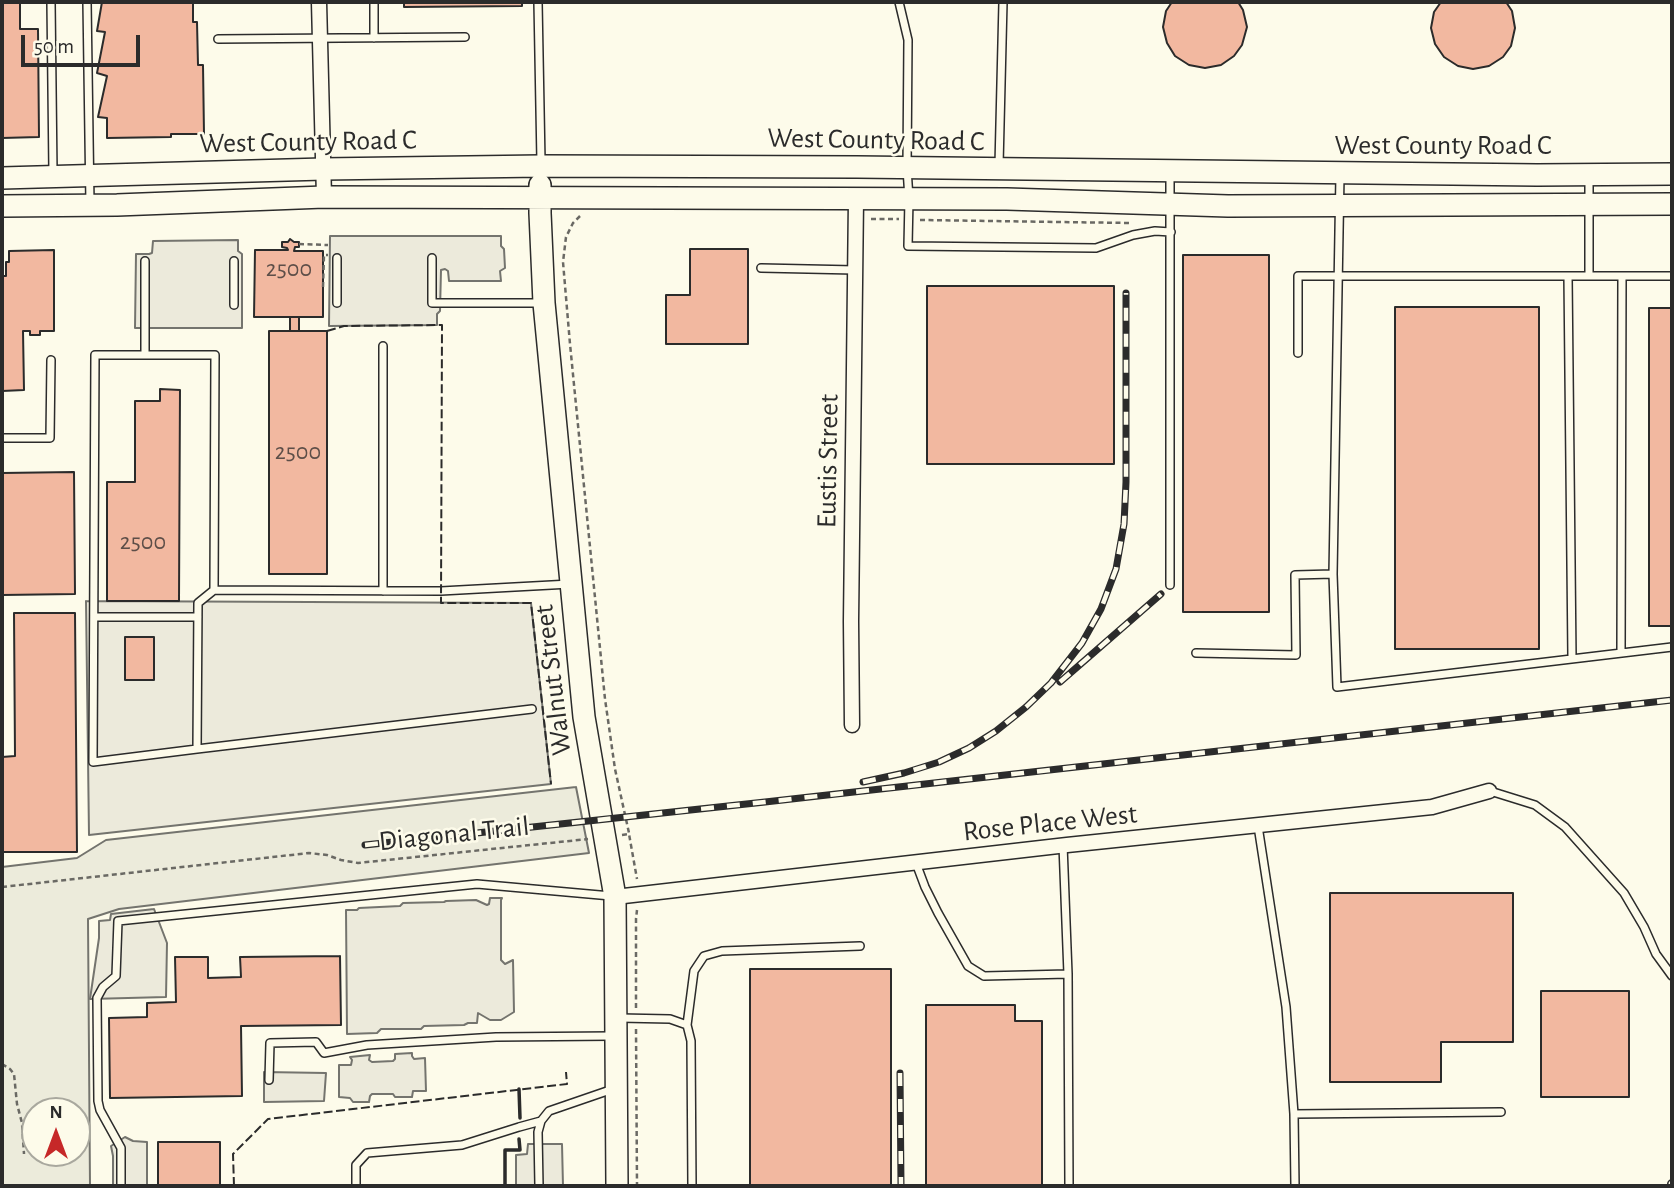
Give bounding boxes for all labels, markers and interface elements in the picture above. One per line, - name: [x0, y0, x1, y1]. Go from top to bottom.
- scale bar: [24, 21, 144, 65]
- text: 50 m: [34, 36, 74, 57]
- street label: West County Road C: [767, 121, 985, 159]
- street label: West County Road C: [199, 123, 417, 161]
- street label: West County Road C: [1334, 129, 1552, 163]
- house number: 2500: [266, 255, 312, 283]
- street label: Eustis Street: [810, 394, 846, 528]
- house number: 2500: [275, 438, 321, 466]
- house number: 2500: [120, 528, 166, 556]
- street label: Walnut Street: [527, 603, 579, 757]
- street label: Rose Place West: [961, 797, 1139, 849]
- street label: Diagonal Trail: [377, 809, 531, 859]
- north arrow: [21, 1097, 91, 1167]
- text: N: [49, 1103, 63, 1122]

